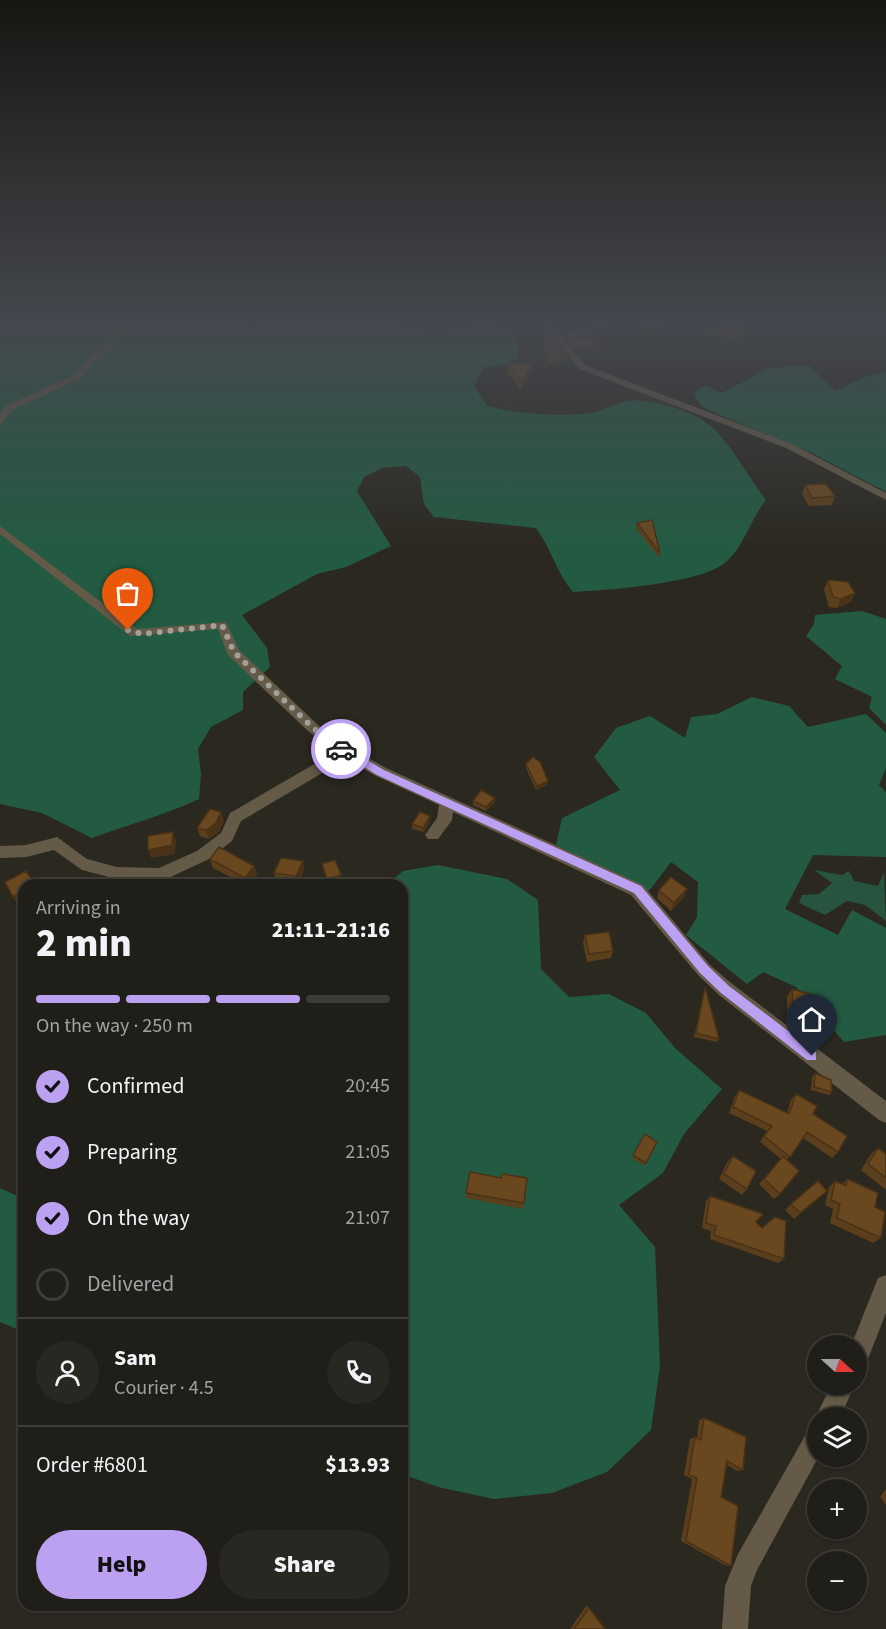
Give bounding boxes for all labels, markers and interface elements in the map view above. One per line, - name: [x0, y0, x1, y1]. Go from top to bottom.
- pin: [102, 568, 153, 630]
- icon: bag: [111, 577, 144, 610]
- courier: [311, 719, 371, 779]
- icon: car: [325, 733, 358, 766]
- text: Arriving in: [36, 894, 121, 922]
- text: 21:11–21:16: [272, 914, 390, 946]
- text: 2 min: [36, 916, 132, 972]
- pin: [786, 994, 837, 1056]
- icon: home: [795, 1003, 828, 1036]
- text: On the way · 250 m: [36, 1012, 193, 1040]
- icon: check: [36, 1070, 69, 1103]
- text: Confirmed: [87, 1070, 184, 1102]
- text: 20:45: [345, 1072, 390, 1100]
- icon: check: [36, 1136, 69, 1169]
- text: Preparing: [87, 1136, 177, 1168]
- text: 21:05: [345, 1138, 390, 1166]
- icon: check: [36, 1202, 69, 1235]
- text: On the way: [87, 1202, 190, 1234]
- text: 21:07: [345, 1204, 390, 1232]
- text: Delivered: [87, 1268, 174, 1300]
- north arrow: [807, 1335, 867, 1395]
- map controls: [807, 1335, 867, 1611]
- button: person: [36, 1341, 99, 1404]
- button: phone: [327, 1341, 390, 1404]
- text: Sam: [114, 1342, 157, 1374]
- text: Courier · 4.5: [114, 1374, 214, 1402]
- button: layers: [807, 1407, 867, 1467]
- text: Order #6801: [36, 1449, 148, 1481]
- text: $13.93: [325, 1449, 390, 1481]
- button: +: [807, 1479, 867, 1539]
- button: Help: [36, 1530, 207, 1599]
- button: Share: [219, 1530, 390, 1599]
- button: −: [807, 1551, 867, 1611]

